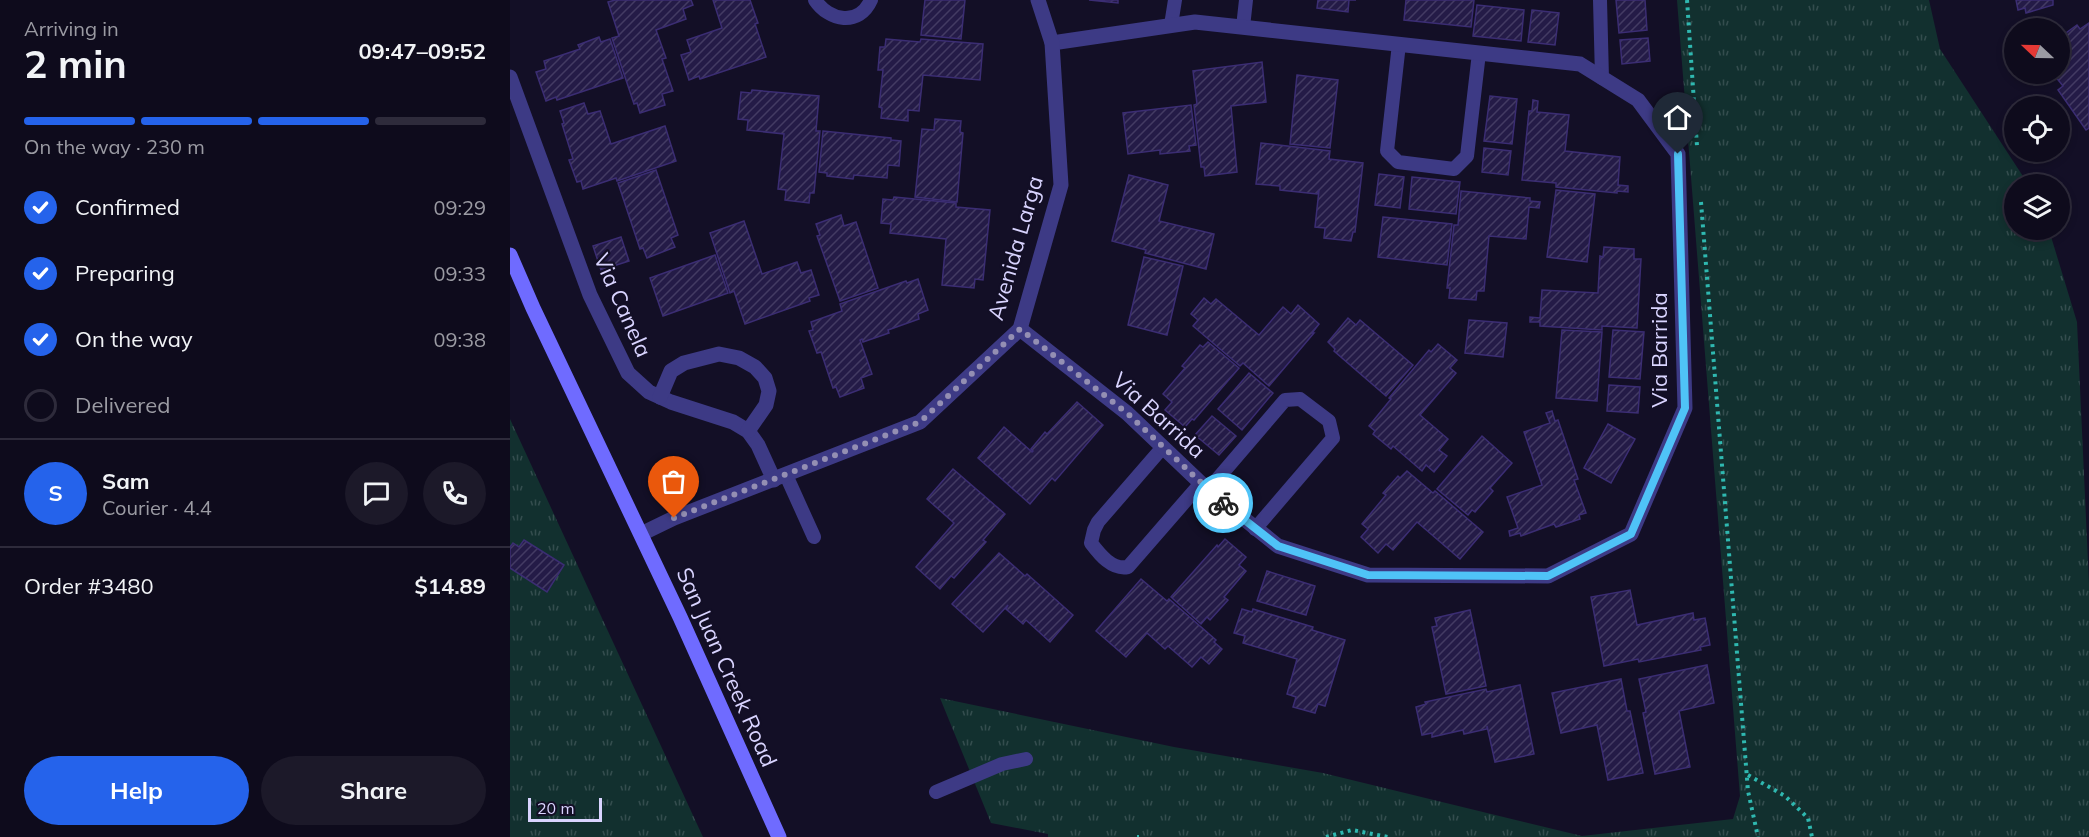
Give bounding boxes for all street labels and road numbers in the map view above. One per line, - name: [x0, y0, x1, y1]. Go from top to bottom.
- street label: Avenida Larga: [981, 173, 1049, 323]
- street label: Via Canela: [588, 249, 658, 361]
- street label: Via Barrida: [1645, 292, 1673, 408]
- street label: Via Barrida: [1107, 366, 1211, 464]
- street label: San Juan Creek Road: [670, 563, 784, 771]

